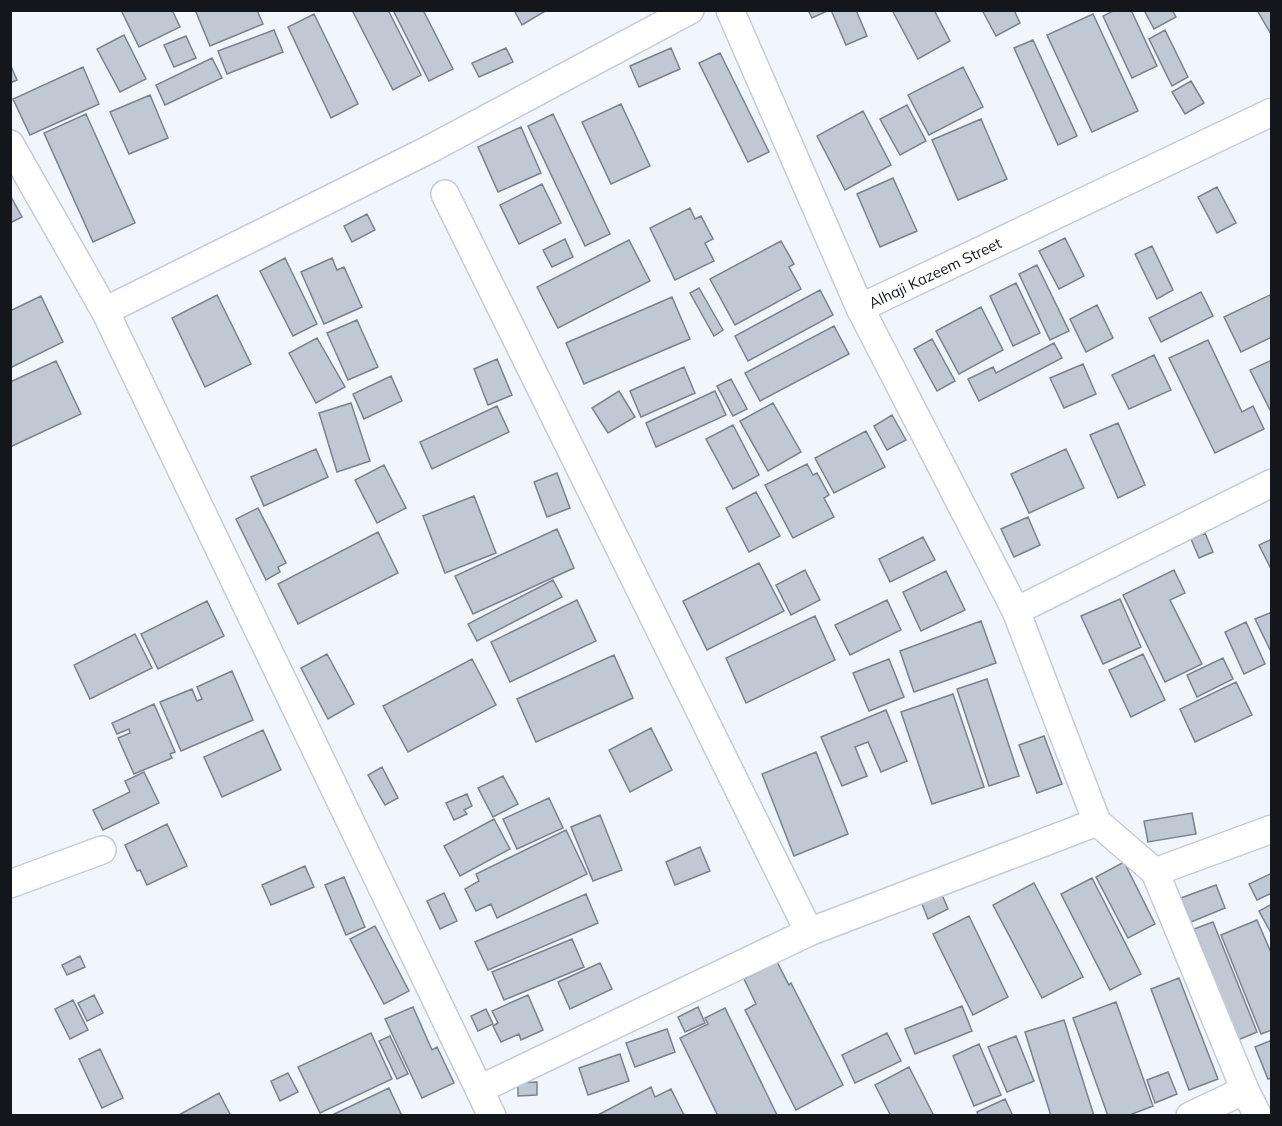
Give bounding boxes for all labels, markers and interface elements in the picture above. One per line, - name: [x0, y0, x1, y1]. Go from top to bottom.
- street label: Alhaji Kazeem Street: [865, 233, 1004, 312]

